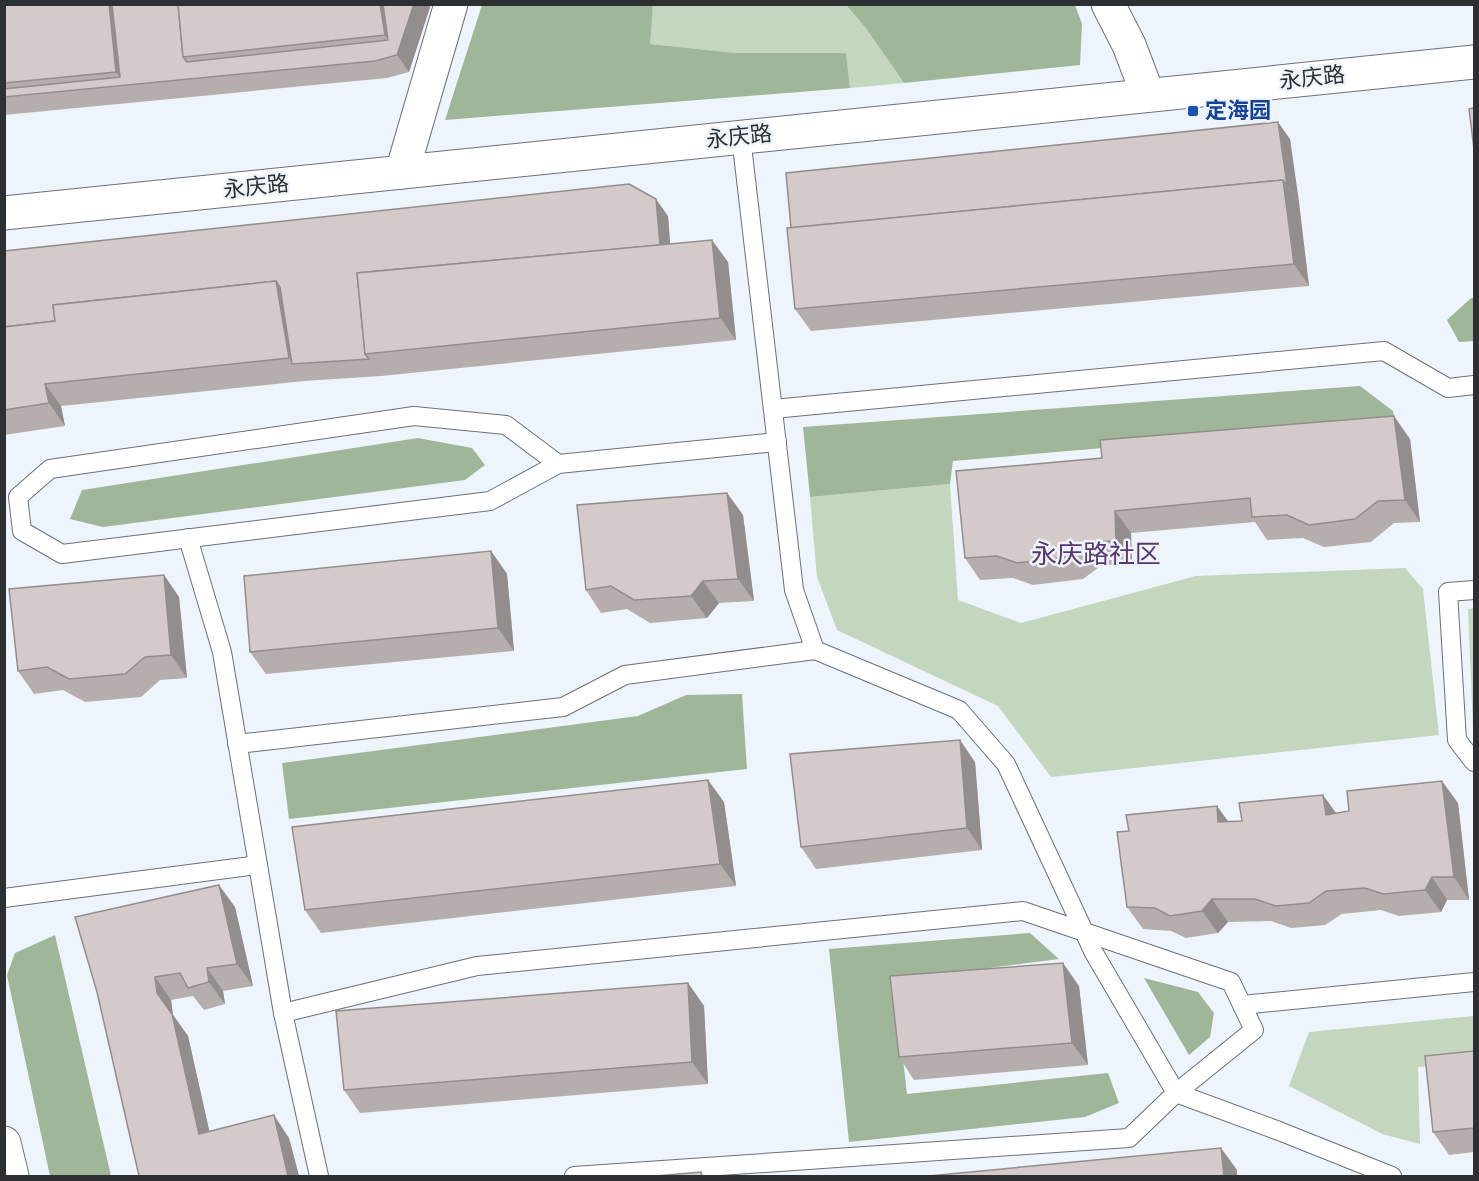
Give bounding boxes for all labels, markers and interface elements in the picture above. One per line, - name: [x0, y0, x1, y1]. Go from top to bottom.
- street label: 永庆路: [1278, 62, 1346, 94]
- place label: 定海园: [1205, 98, 1271, 124]
- marker: 定海园: [1186, 104, 1200, 118]
- street label: 永庆路: [705, 121, 773, 153]
- street label: 永庆路: [222, 171, 290, 203]
- district label: 永庆路社区: [1031, 539, 1161, 570]

